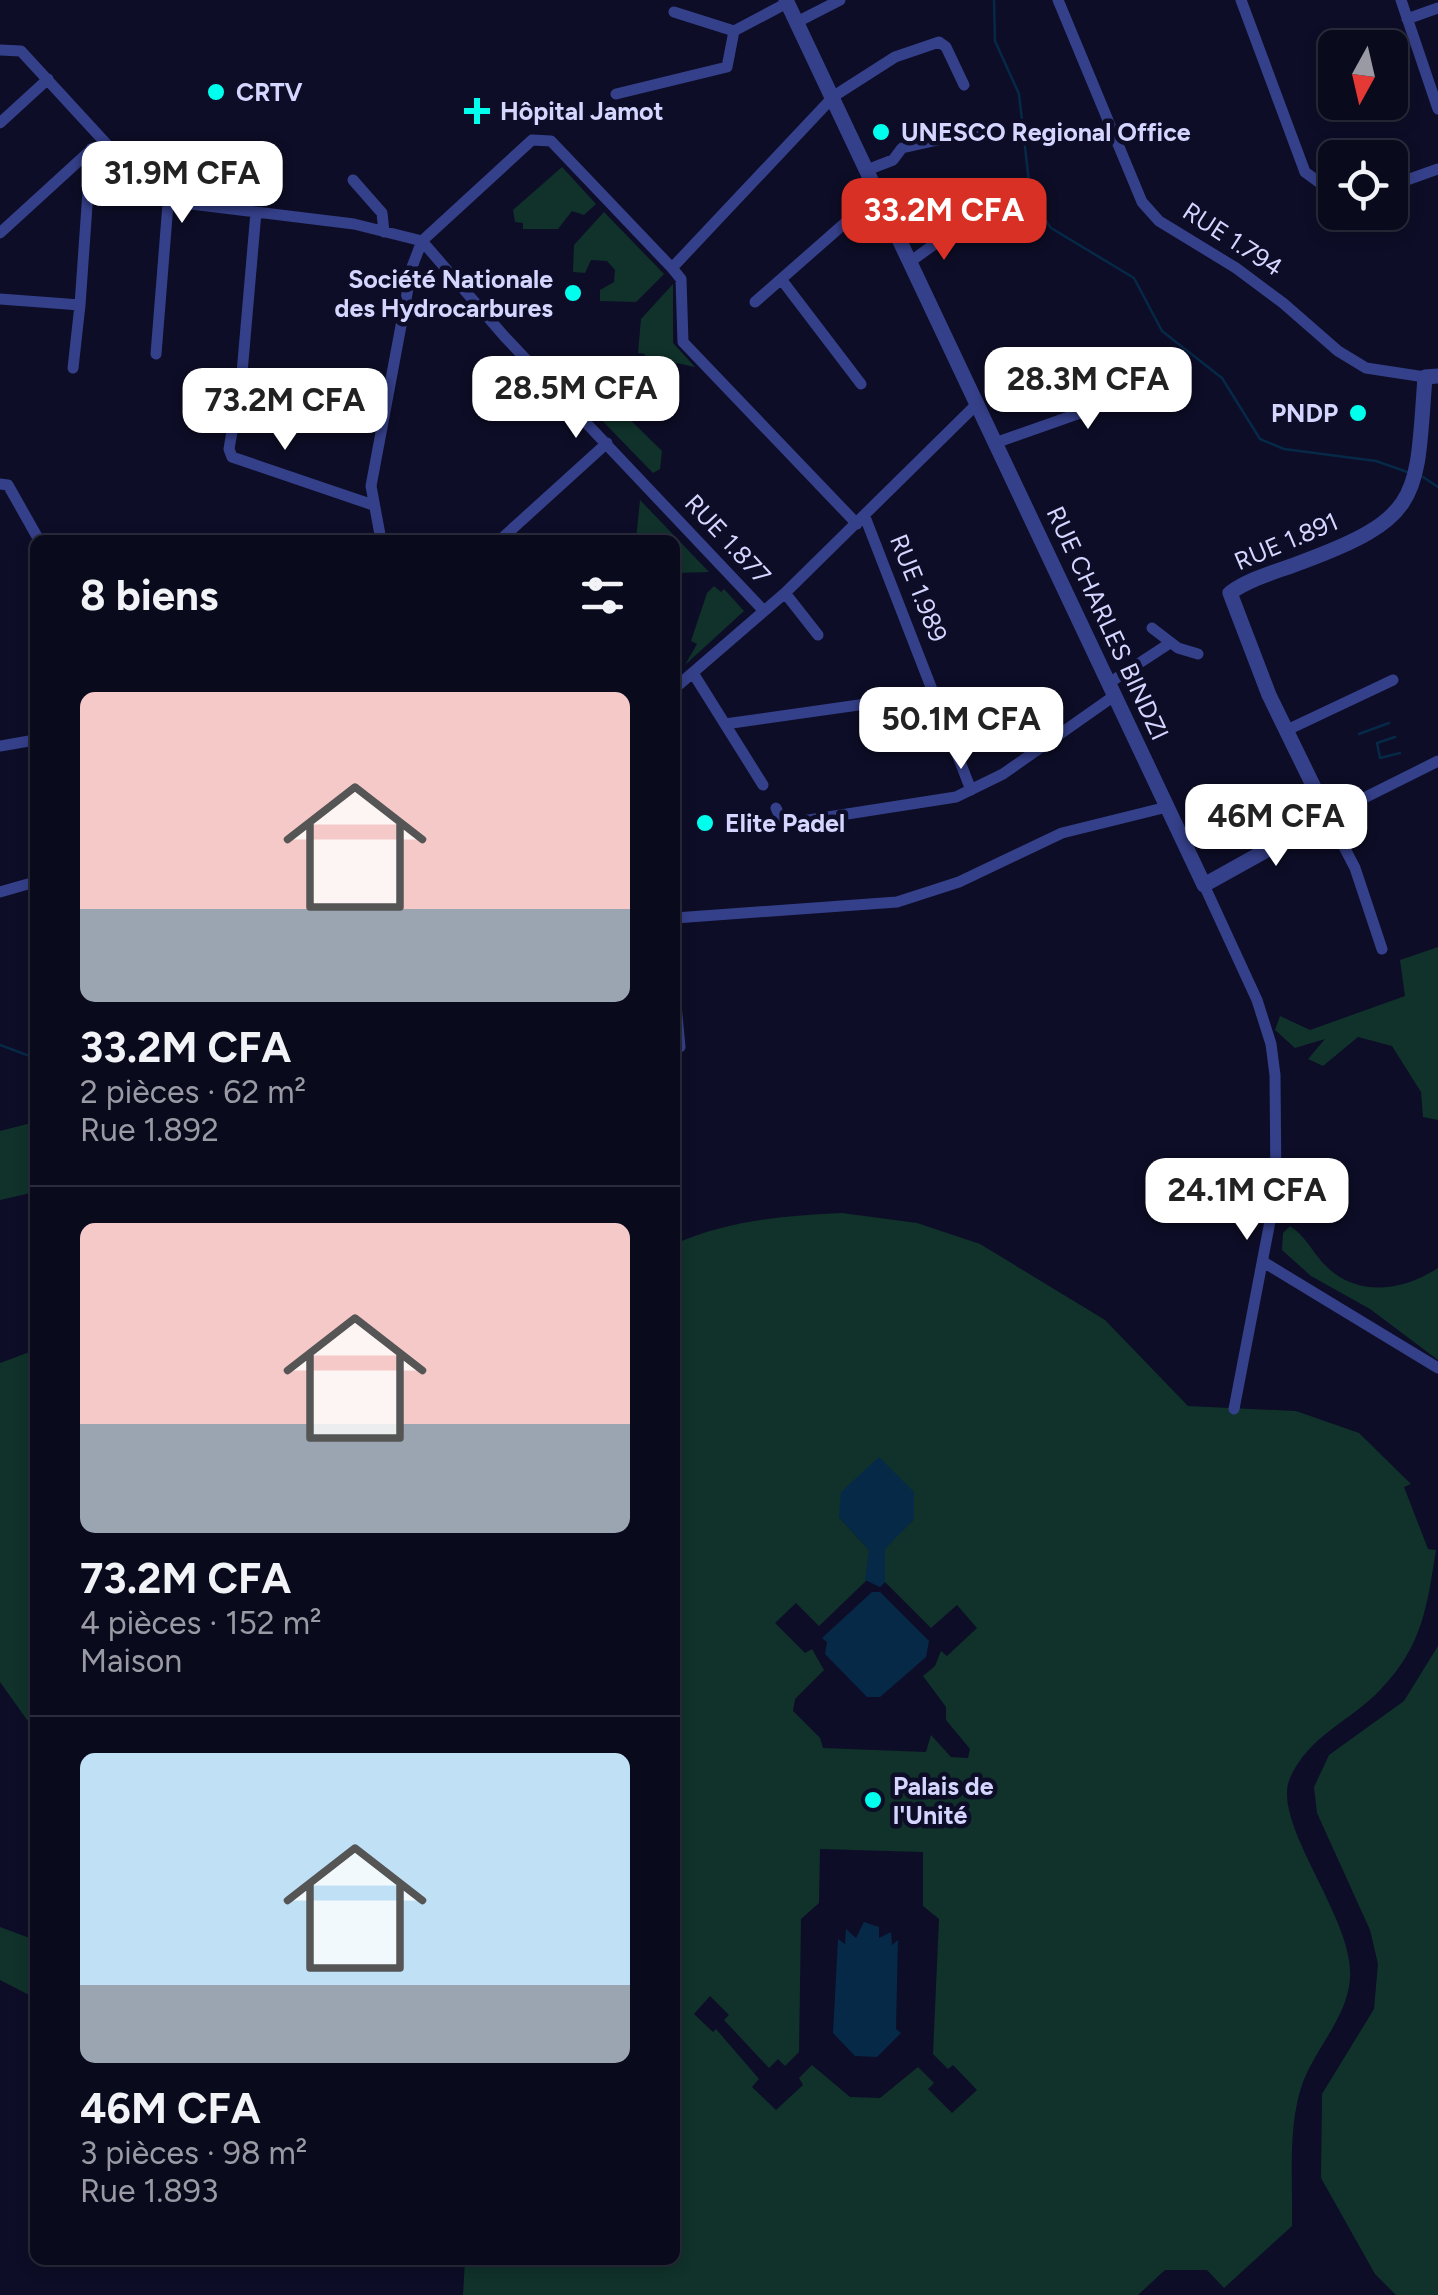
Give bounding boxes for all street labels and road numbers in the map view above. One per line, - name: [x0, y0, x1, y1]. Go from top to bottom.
- street label: RUE 1.794: [1177, 196, 1289, 282]
- street label: RUE 1.877: [679, 488, 777, 590]
- street label: RUE CHARLES BINDZI: [1041, 501, 1175, 745]
- street label: RUE 1.891: [1230, 506, 1342, 576]
- street label: RUE 1.989: [884, 530, 954, 646]

